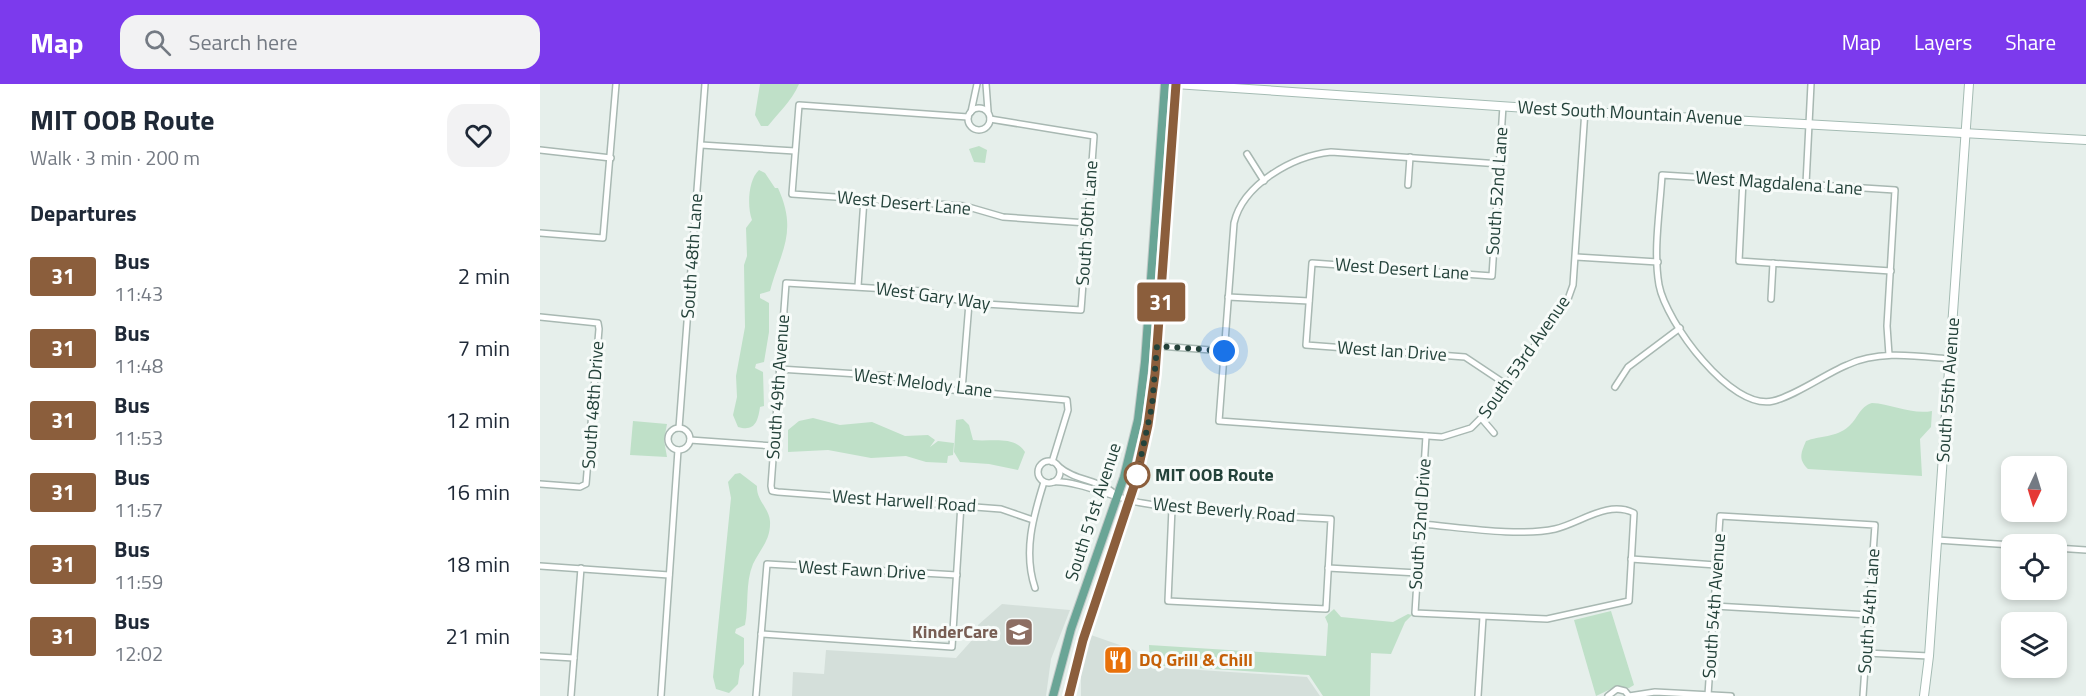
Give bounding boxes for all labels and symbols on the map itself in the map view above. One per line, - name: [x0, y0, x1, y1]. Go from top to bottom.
- street label: West South Mountain Avenue: [1517, 93, 1743, 132]
- street label: South 52nd Lane: [1479, 126, 1514, 256]
- street label: South 50th Lane: [1069, 160, 1104, 286]
- street label: West Magdalena Lane: [1695, 163, 1864, 202]
- street label: West Desert Lane: [836, 183, 972, 222]
- street label: South 48th Lane: [674, 193, 709, 319]
- street label: West Desert Lane: [1334, 250, 1470, 287]
- street label: West Gary Way: [874, 274, 992, 317]
- line badge: 31: [1134, 282, 1188, 322]
- street label: South 53rd Avenue: [1471, 290, 1576, 424]
- street label: South 49th Avenue: [759, 314, 796, 460]
- street label: South 55th Avenue: [1929, 317, 1966, 463]
- street label: West Ian Drive: [1336, 333, 1448, 368]
- your location: [1209, 336, 1239, 366]
- street label: South 48th Drive: [575, 340, 610, 470]
- street label: West Melody Lane: [852, 361, 994, 404]
- street label: South 51st Avenue: [1057, 439, 1128, 584]
- north arrow: [2001, 456, 2067, 522]
- street label: South 52nd Drive: [1401, 457, 1438, 590]
- place label: MIT OOB Route: [1155, 461, 1274, 488]
- marker: MIT OOB Route: [1124, 462, 1150, 488]
- street label: West Harwell Road: [831, 482, 977, 519]
- street label: West Beverly Road: [1152, 490, 1296, 529]
- street label: South 54th Avenue: [1695, 533, 1732, 679]
- street label: South 54th Lane: [1851, 548, 1886, 674]
- street label: West Fawn Drive: [797, 553, 927, 586]
- school or university icon: KinderCare: [1003, 616, 1035, 648]
- place label: KinderCare: [912, 618, 998, 645]
- restaurant icon: DQ Grill & Chill: [1102, 644, 1134, 676]
- place label: DQ Grill & Chill: [1139, 646, 1253, 673]

